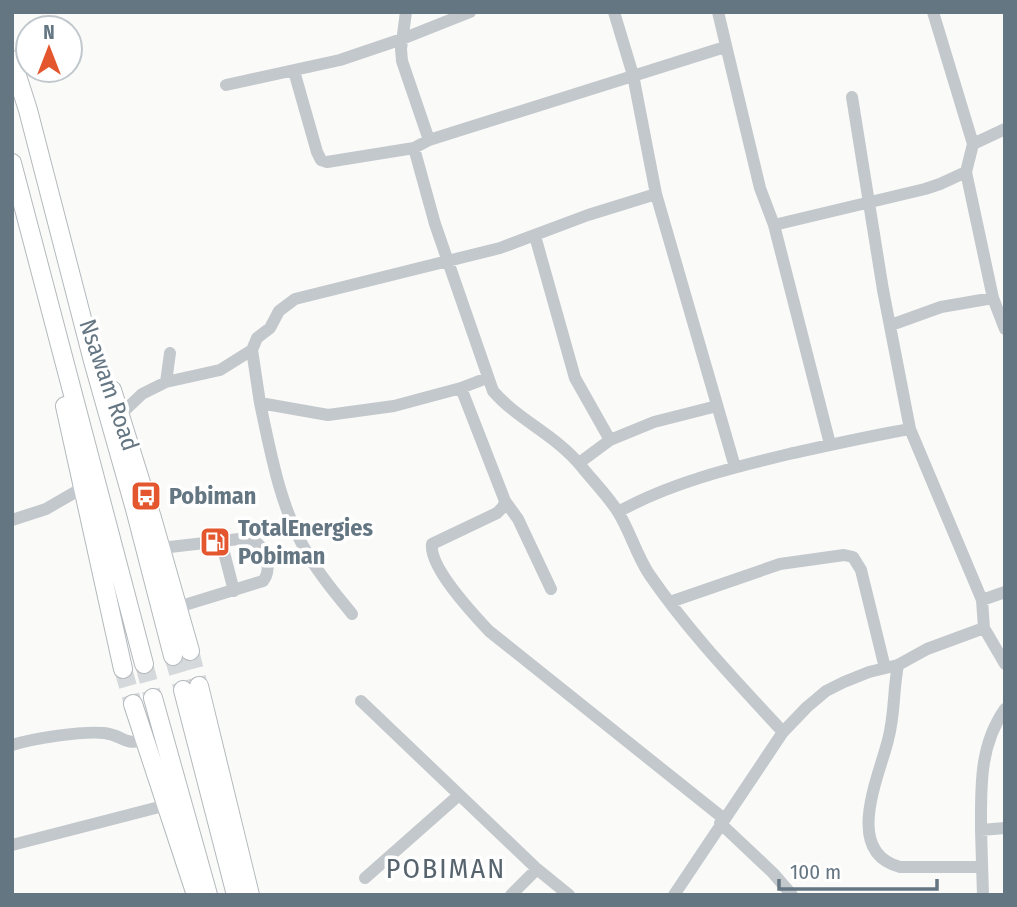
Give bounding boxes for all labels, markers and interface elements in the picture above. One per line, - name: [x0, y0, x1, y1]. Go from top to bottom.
- north arrow: [14, 14, 84, 84]
- text: N: [43, 21, 55, 44]
- street label: Nsawam Road: [73, 316, 145, 454]
- bus stop icon: Pobiman: [129, 479, 163, 513]
- place label: Pobiman: [169, 482, 256, 510]
- place label: TotalEnergies Pobiman: [238, 514, 373, 570]
- fuel station icon: TotalEnergies Pobiman: [198, 525, 232, 559]
- scale bar: [779, 848, 936, 892]
- district label: POBIMAN: [386, 852, 506, 885]
- text: 100 m: [790, 859, 841, 885]

